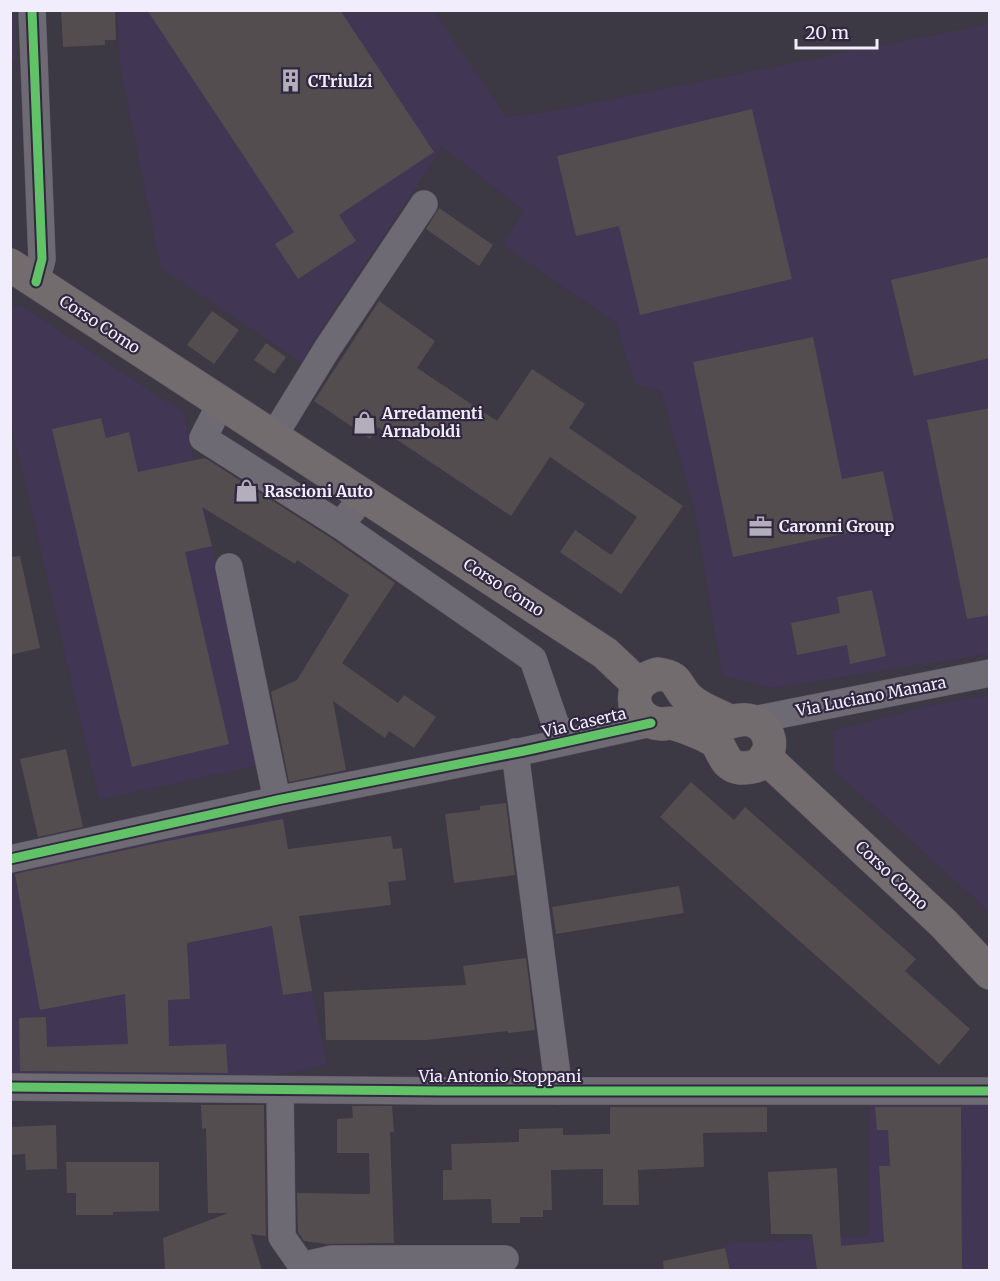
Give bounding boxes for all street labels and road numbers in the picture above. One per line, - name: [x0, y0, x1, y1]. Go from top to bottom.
- street label: Corso Como: [56, 290, 144, 358]
- street label: Corso Como: [460, 553, 548, 621]
- street label: Via Luciano Manara: [793, 672, 948, 721]
- street label: Via Caserta: [539, 703, 628, 742]
- street label: Corso Como: [851, 836, 933, 914]
- street label: Via Antonio Stoppani: [418, 1066, 581, 1086]

